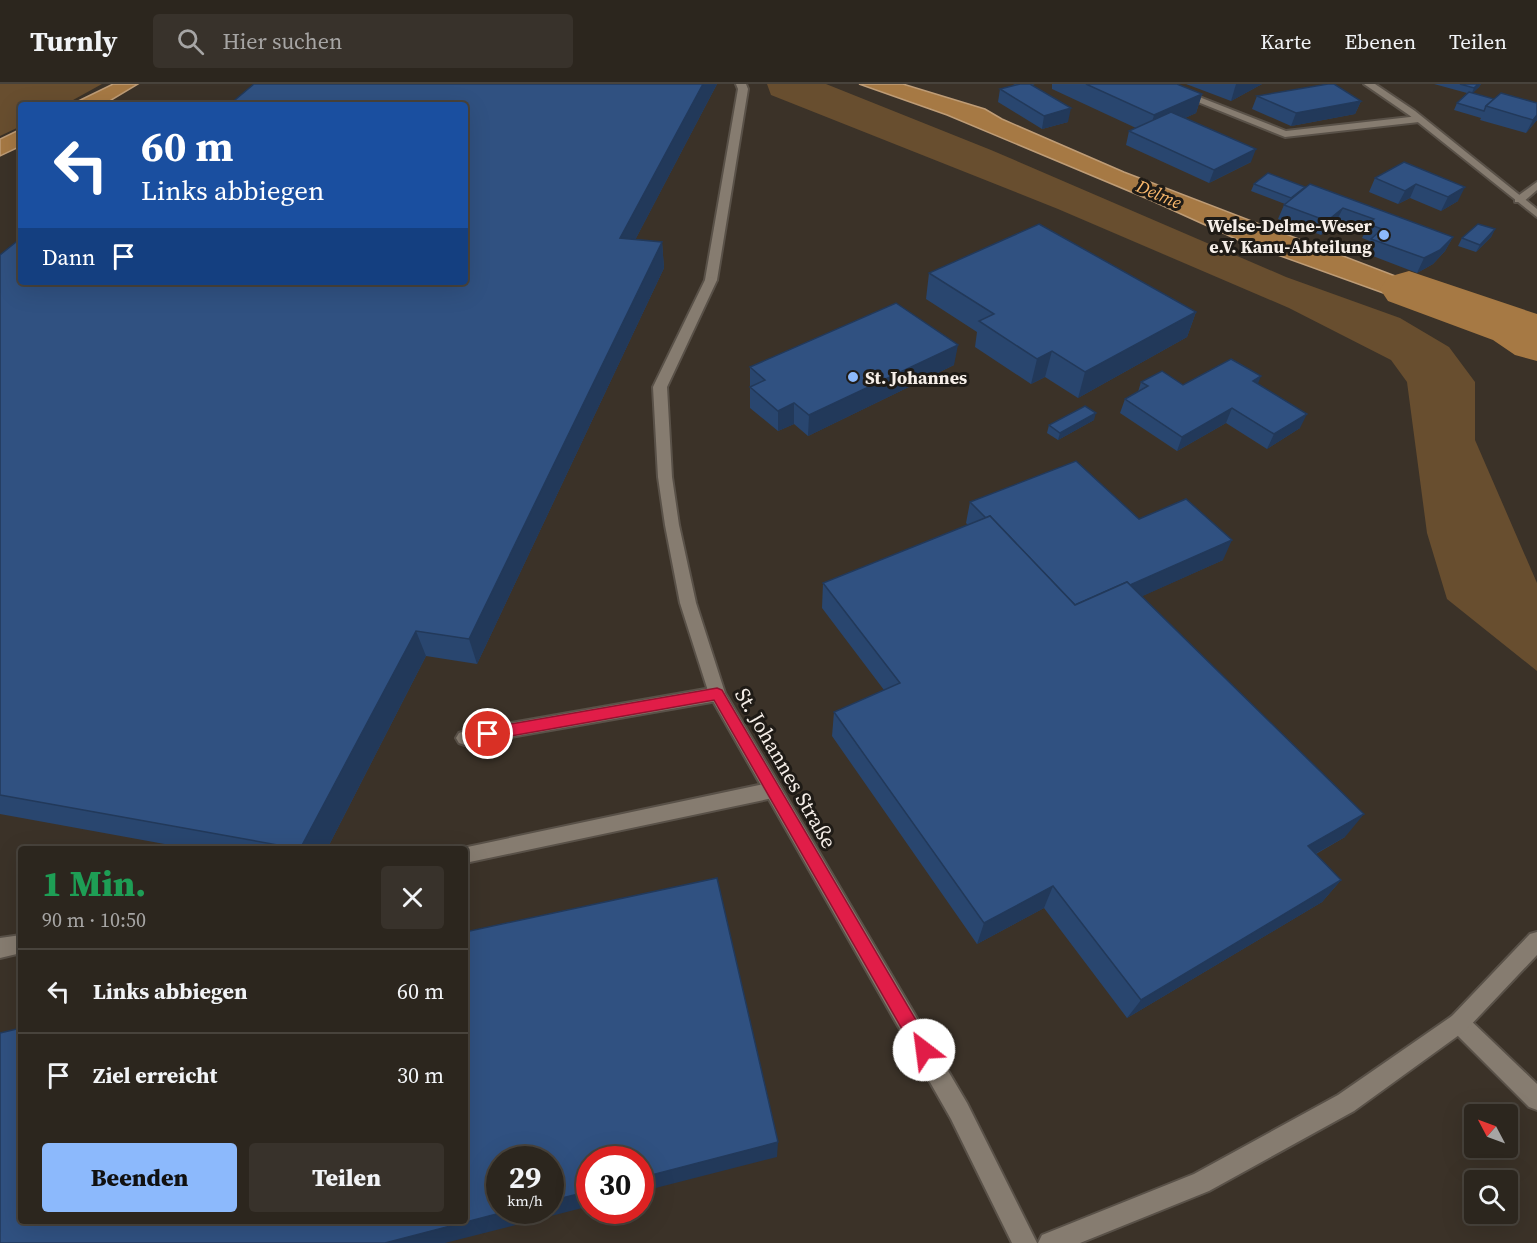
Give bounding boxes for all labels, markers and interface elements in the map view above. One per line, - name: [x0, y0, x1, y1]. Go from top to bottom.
- search box: [153, 14, 573, 68]
- text: Turnly: [30, 22, 117, 60]
- icon: search: [174, 25, 207, 58]
- text: Hier suchen: [222, 26, 342, 56]
- text: Karte: [1260, 27, 1311, 56]
- text: Ebenen: [1344, 27, 1416, 56]
- text: Teilen: [1449, 27, 1507, 56]
- text: 60 m: [141, 117, 234, 175]
- icon: left: [42, 126, 120, 204]
- text: Links abbiegen: [141, 172, 324, 209]
- water label: Delme: [1132, 173, 1186, 215]
- place label: Welse-Delme-Weser e.V. Kanu-Abteilung: [1207, 213, 1373, 259]
- marker: Welse-Delme-Weser e.V. Kanu-Abteilung: [1377, 228, 1391, 242]
- icon: arrive: [107, 240, 140, 273]
- text: Dann: [42, 242, 95, 272]
- place label: St. Johannes: [865, 365, 967, 390]
- marker: St. Johannes: [846, 370, 860, 384]
- street label: St. Johannes Straße: [728, 683, 844, 853]
- pin: [462, 708, 513, 759]
- icon: arrive: [471, 717, 504, 750]
- text: 1 Min.: [42, 859, 146, 908]
- button: close: [381, 866, 444, 929]
- text: 90 m · 10:50: [42, 906, 146, 934]
- icon: left: [42, 975, 75, 1008]
- text: Links abbiegen: [93, 976, 248, 1006]
- text: 60 m: [397, 976, 444, 1006]
- position arrow: [892, 1018, 956, 1082]
- icon: arrive: [42, 1059, 75, 1092]
- text: Ziel erreicht: [93, 1060, 217, 1090]
- text: 30 m: [397, 1060, 444, 1090]
- north arrow: [1464, 1104, 1518, 1158]
- map controls: [1464, 1104, 1518, 1224]
- button: Beenden: [42, 1143, 237, 1212]
- button: Teilen: [249, 1143, 444, 1212]
- speed limit sign: 30: [576, 1146, 654, 1224]
- text: 29: [509, 1157, 541, 1198]
- button: search: [1464, 1170, 1518, 1224]
- text: km/h: [507, 1190, 543, 1211]

